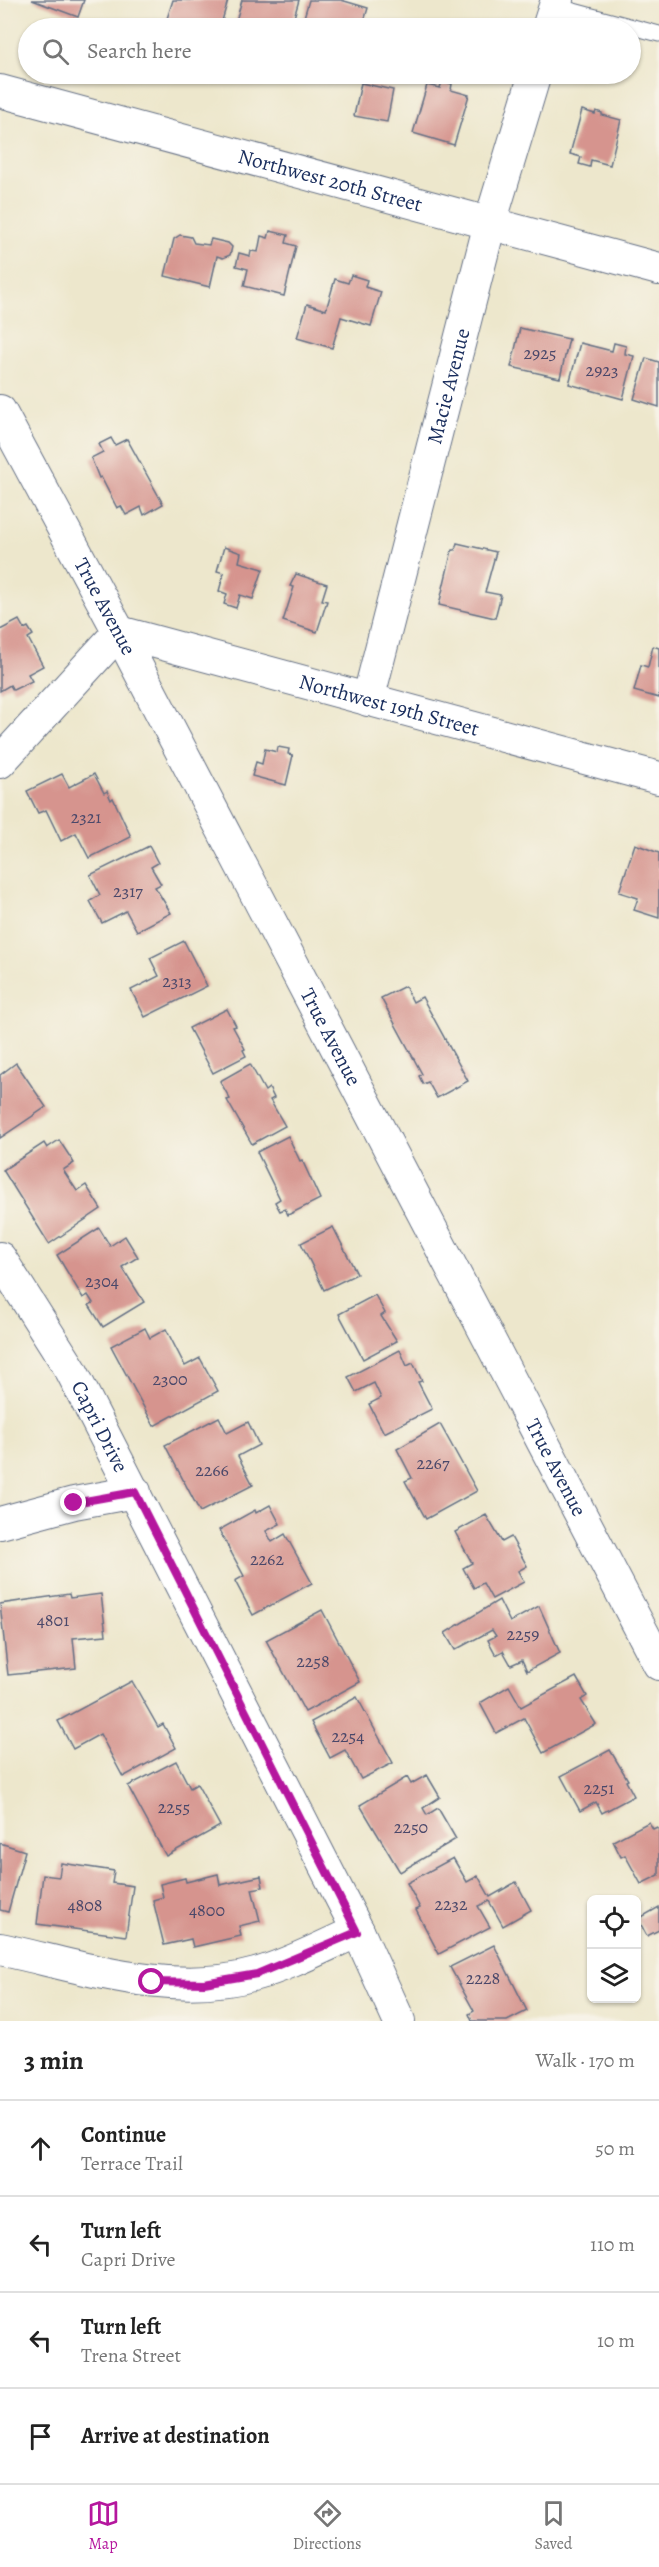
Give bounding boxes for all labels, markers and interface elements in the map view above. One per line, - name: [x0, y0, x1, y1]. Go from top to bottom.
- search box: [18, 18, 641, 84]
- icon: search: [39, 35, 72, 68]
- text: Search here: [87, 36, 192, 66]
- street label: Northwest 20th Street: [235, 142, 425, 218]
- street label: Macie Avenue: [420, 325, 477, 447]
- house number: 2925: [523, 341, 557, 365]
- house number: 2923: [586, 358, 618, 382]
- street label: True Avenue: [68, 553, 143, 660]
- street label: Northwest 19th Street: [296, 667, 482, 743]
- house number: 2321: [71, 805, 101, 829]
- house number: 2317: [113, 879, 143, 903]
- house number: 2313: [162, 969, 192, 993]
- street label: True Avenue: [294, 983, 368, 1091]
- house number: 2304: [85, 1269, 119, 1293]
- house number: 2300: [152, 1367, 188, 1391]
- street label: Capri Drive: [65, 1376, 135, 1477]
- street label: True Avenue: [519, 1414, 593, 1521]
- house number: 2267: [417, 1451, 450, 1475]
- house number: 2266: [195, 1458, 229, 1482]
- route end: [60, 1489, 86, 1515]
- house number: 2262: [250, 1547, 284, 1571]
- house number: 4801: [37, 1608, 69, 1632]
- house number: 2259: [506, 1622, 540, 1646]
- house number: 2258: [296, 1649, 330, 1673]
- house number: 2254: [332, 1724, 365, 1748]
- house number: 2251: [584, 1776, 615, 1800]
- house number: 2255: [158, 1795, 190, 1819]
- house number: 2250: [394, 1815, 428, 1839]
- house number: 2232: [434, 1892, 468, 1916]
- house number: 4808: [67, 1893, 103, 1917]
- map controls: [587, 1895, 641, 2003]
- button: locate: [587, 1895, 641, 1949]
- house number: 4800: [189, 1898, 225, 1922]
- button: layers: [587, 1949, 641, 2003]
- house number: 2228: [466, 1966, 500, 1990]
- route start: [138, 1968, 164, 1994]
- text: 3 min: [24, 2043, 84, 2078]
- text: Walk · 170 m: [535, 2047, 635, 2074]
- text: Continue: [81, 2120, 166, 2150]
- icon: ahead: [24, 2132, 57, 2165]
- text: 50 m: [595, 2135, 635, 2162]
- text: Terrace Trail: [81, 2150, 183, 2177]
- text: Turn left: [81, 2216, 161, 2246]
- icon: left: [24, 2228, 57, 2261]
- text: 110 m: [590, 2231, 635, 2258]
- text: Capri Drive: [81, 2246, 176, 2273]
- text: Turn left: [81, 2312, 161, 2342]
- icon: left: [24, 2324, 57, 2357]
- text: 10 m: [597, 2327, 635, 2354]
- text: Trena Street: [81, 2342, 181, 2369]
- icon: arrive: [24, 2420, 57, 2453]
- text: Arrive at destination: [81, 2421, 270, 2451]
- tab: Map: [87, 2497, 120, 2555]
- tab: Directions: [293, 2497, 361, 2555]
- tab: Saved: [534, 2497, 572, 2555]

